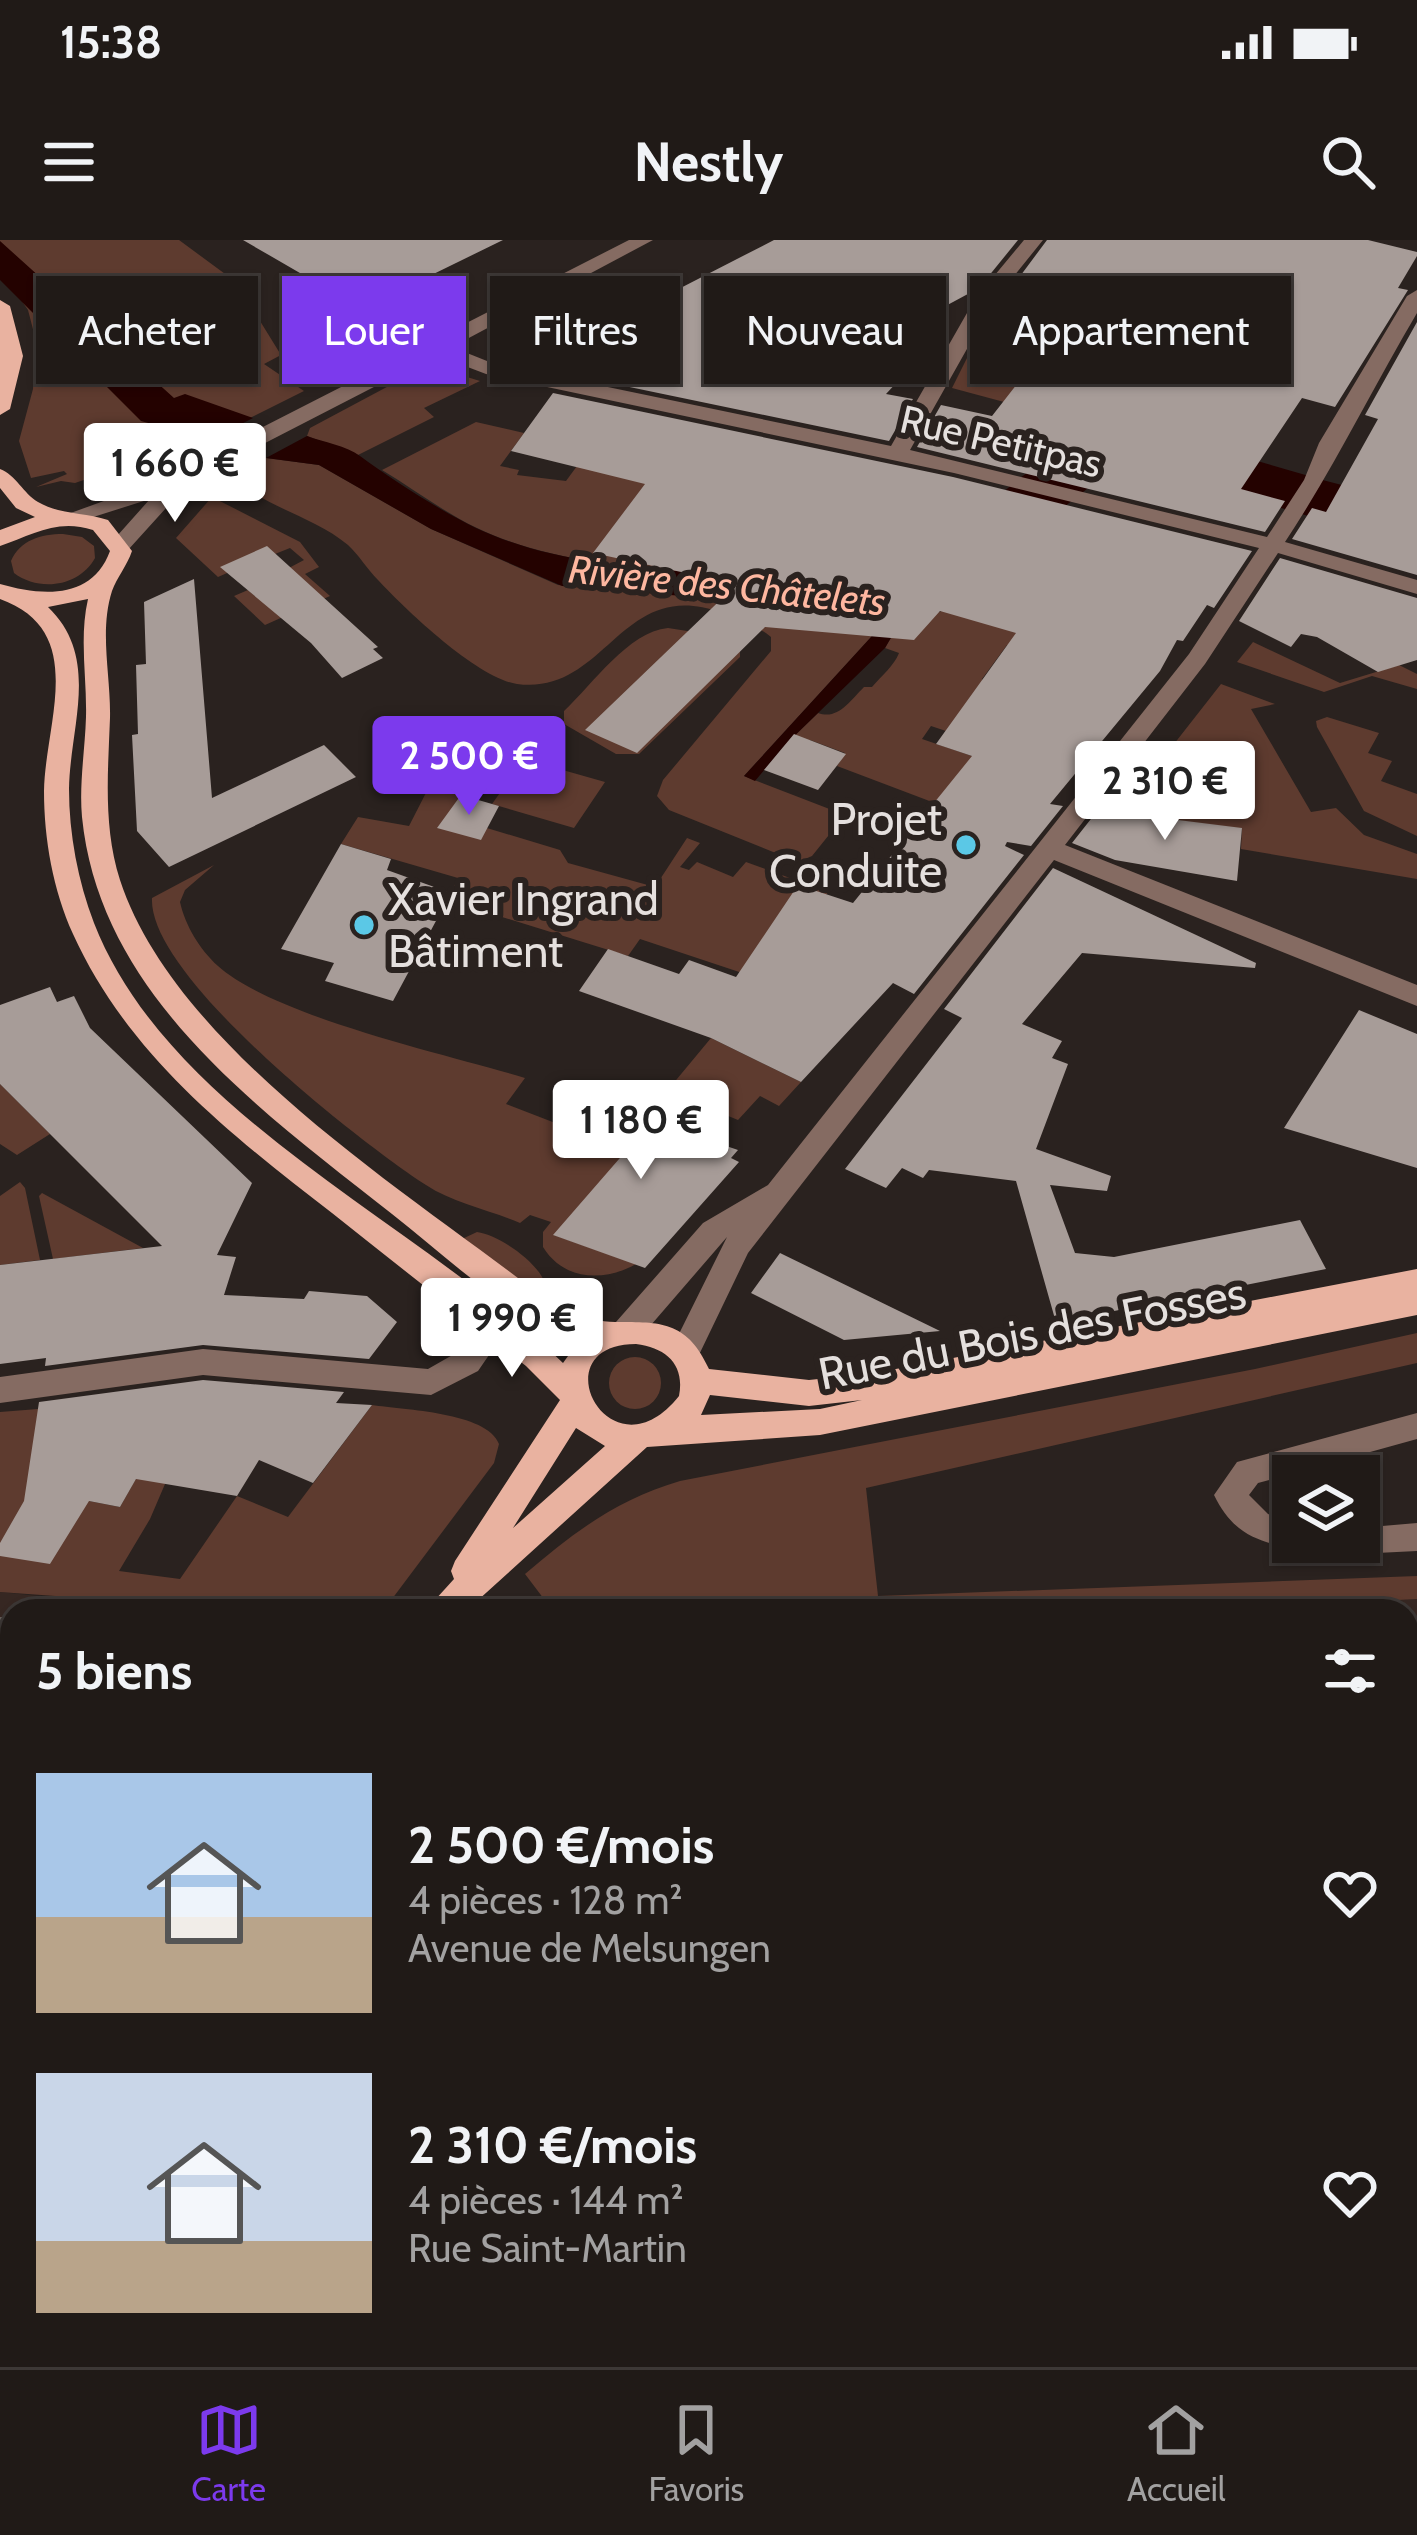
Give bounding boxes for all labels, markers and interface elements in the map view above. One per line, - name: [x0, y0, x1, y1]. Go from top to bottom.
- text: 15:38: [60, 15, 162, 69]
- icon: menu: [36, 129, 102, 195]
- text: Nestly: [634, 129, 783, 195]
- icon: search: [1315, 129, 1381, 195]
- chip: Acheter: [36, 276, 258, 384]
- chip: Louer: [282, 276, 466, 384]
- chip: Filtres: [490, 276, 680, 384]
- chip: Nouveau: [704, 276, 946, 384]
- chip: Appartement: [970, 276, 1291, 384]
- street label: Rue Petitpas: [896, 395, 1106, 487]
- pin: 1 660 €: [64, 423, 286, 525]
- text: 1 660 €: [111, 438, 239, 486]
- water label: Rivière des Châtelets: [566, 545, 888, 625]
- pin: 2 500 €: [358, 716, 580, 818]
- text: 2 500 €: [399, 731, 539, 779]
- pin: 2 310 €: [1054, 741, 1276, 843]
- text: 2 310 €: [1102, 756, 1228, 804]
- place label: Projet Conduite: [769, 792, 942, 898]
- marker: Projet Conduite: [953, 832, 979, 858]
- place label: Xavier Ingrand Bâtiment: [388, 872, 659, 978]
- marker: Xavier Ingrand Bâtiment: [351, 912, 377, 938]
- pin: 1 180 €: [530, 1080, 752, 1182]
- text: 1 180 €: [580, 1095, 702, 1143]
- street label: Rue du Bois des Fosses: [814, 1265, 1250, 1401]
- pin: 1 990 €: [401, 1278, 623, 1380]
- text: 1 990 €: [448, 1293, 576, 1341]
- map controls: [1272, 1455, 1380, 1563]
- button: layers: [1272, 1455, 1380, 1563]
- icon: filters: [1317, 1638, 1383, 1704]
- text: 5 biens: [36, 1640, 192, 1702]
- text: 2 500 €/mois: [408, 1814, 714, 1876]
- icon: home: [132, 1821, 276, 1965]
- icon: heart: [1317, 1860, 1383, 1926]
- text: 4 pièces · 128 m²: [408, 1876, 682, 1924]
- text: Avenue de Melsungen: [408, 1924, 771, 1972]
- text: 2 310 €/mois: [408, 2114, 697, 2176]
- icon: home: [132, 2121, 276, 2265]
- icon: heart: [1317, 2160, 1383, 2226]
- text: 4 pièces · 144 m²: [408, 2176, 683, 2224]
- text: Rue Saint-Martin: [408, 2224, 687, 2272]
- tab: Carte: [191, 2397, 266, 2509]
- tab: Favoris: [648, 2397, 744, 2509]
- tab: Accueil: [1127, 2397, 1226, 2509]

